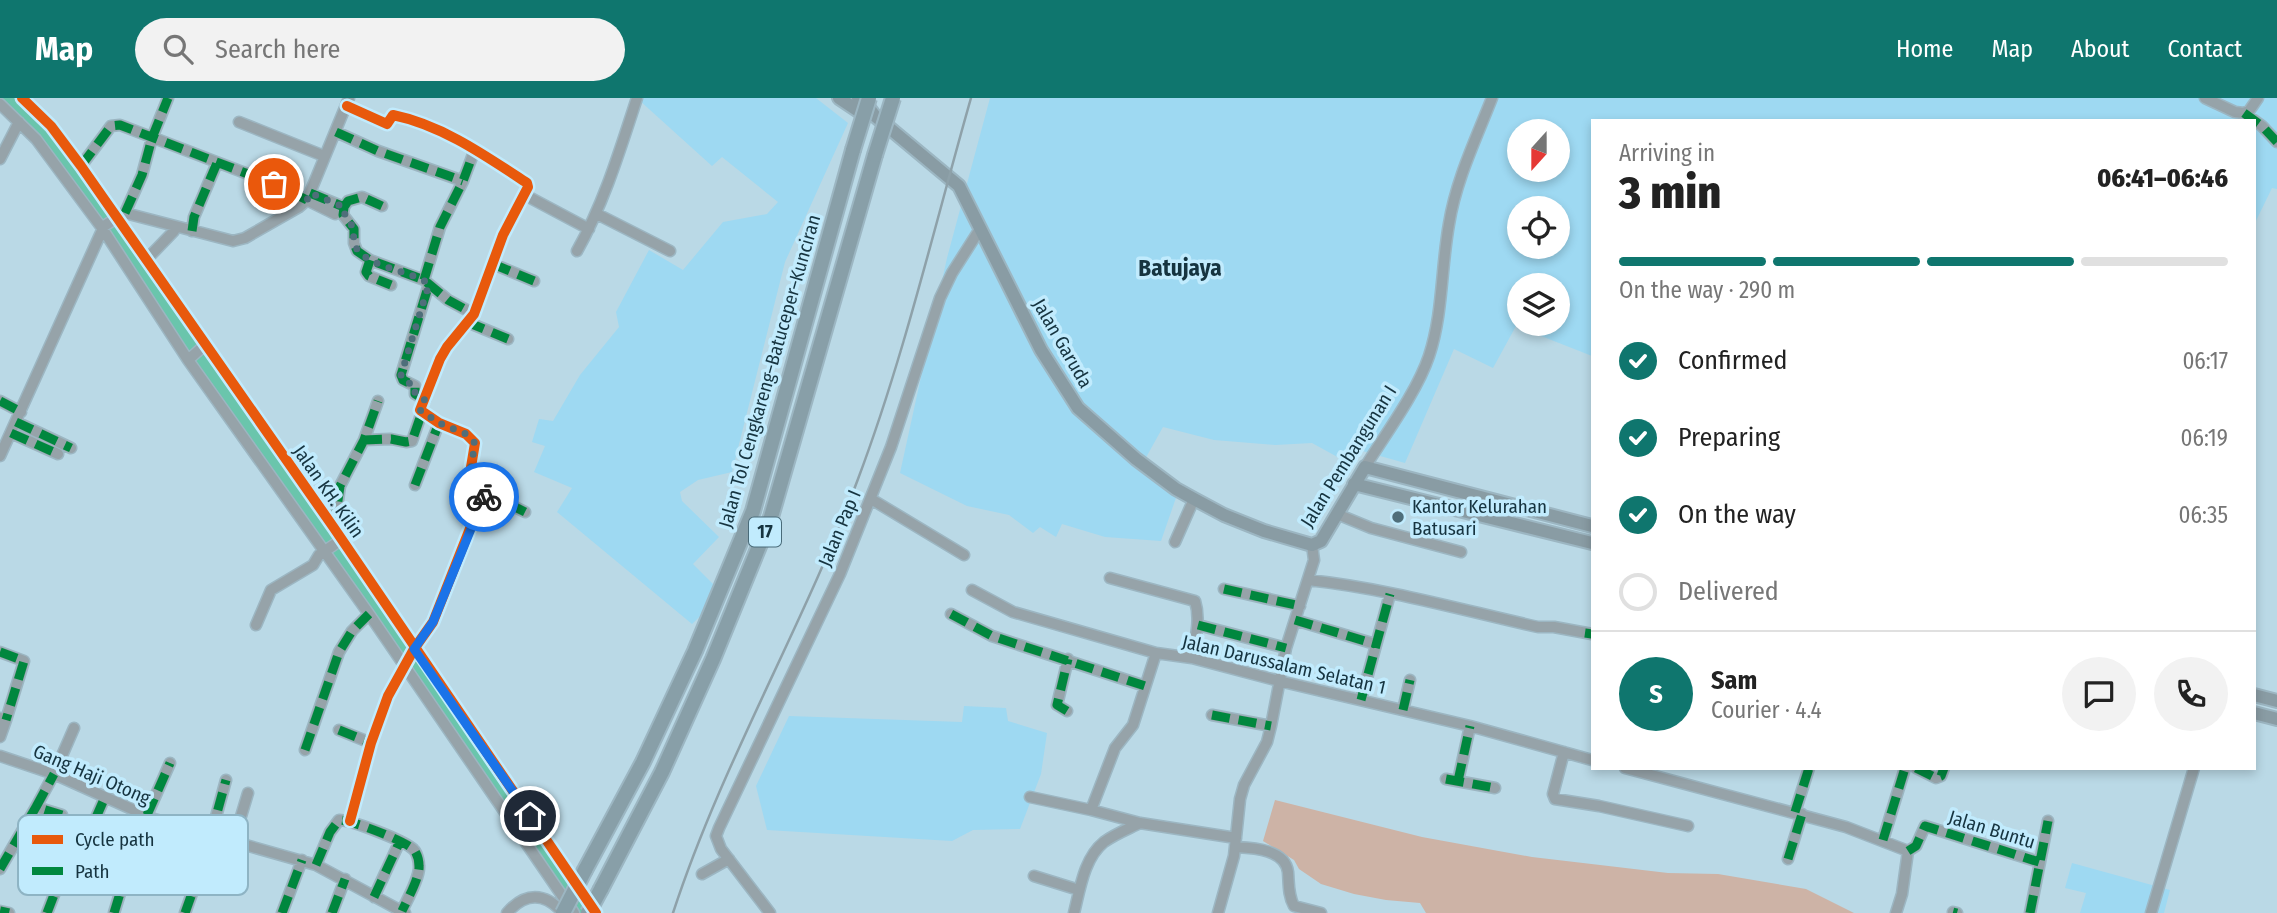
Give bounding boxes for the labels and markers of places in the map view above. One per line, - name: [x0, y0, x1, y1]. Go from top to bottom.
- pin: [244, 154, 304, 214]
- place label: Kantor Kelurahan Batusari: [1412, 495, 1547, 540]
- marker: Kantor Kelurahan Batusari: [1390, 509, 1406, 525]
- pin: [500, 786, 560, 846]

